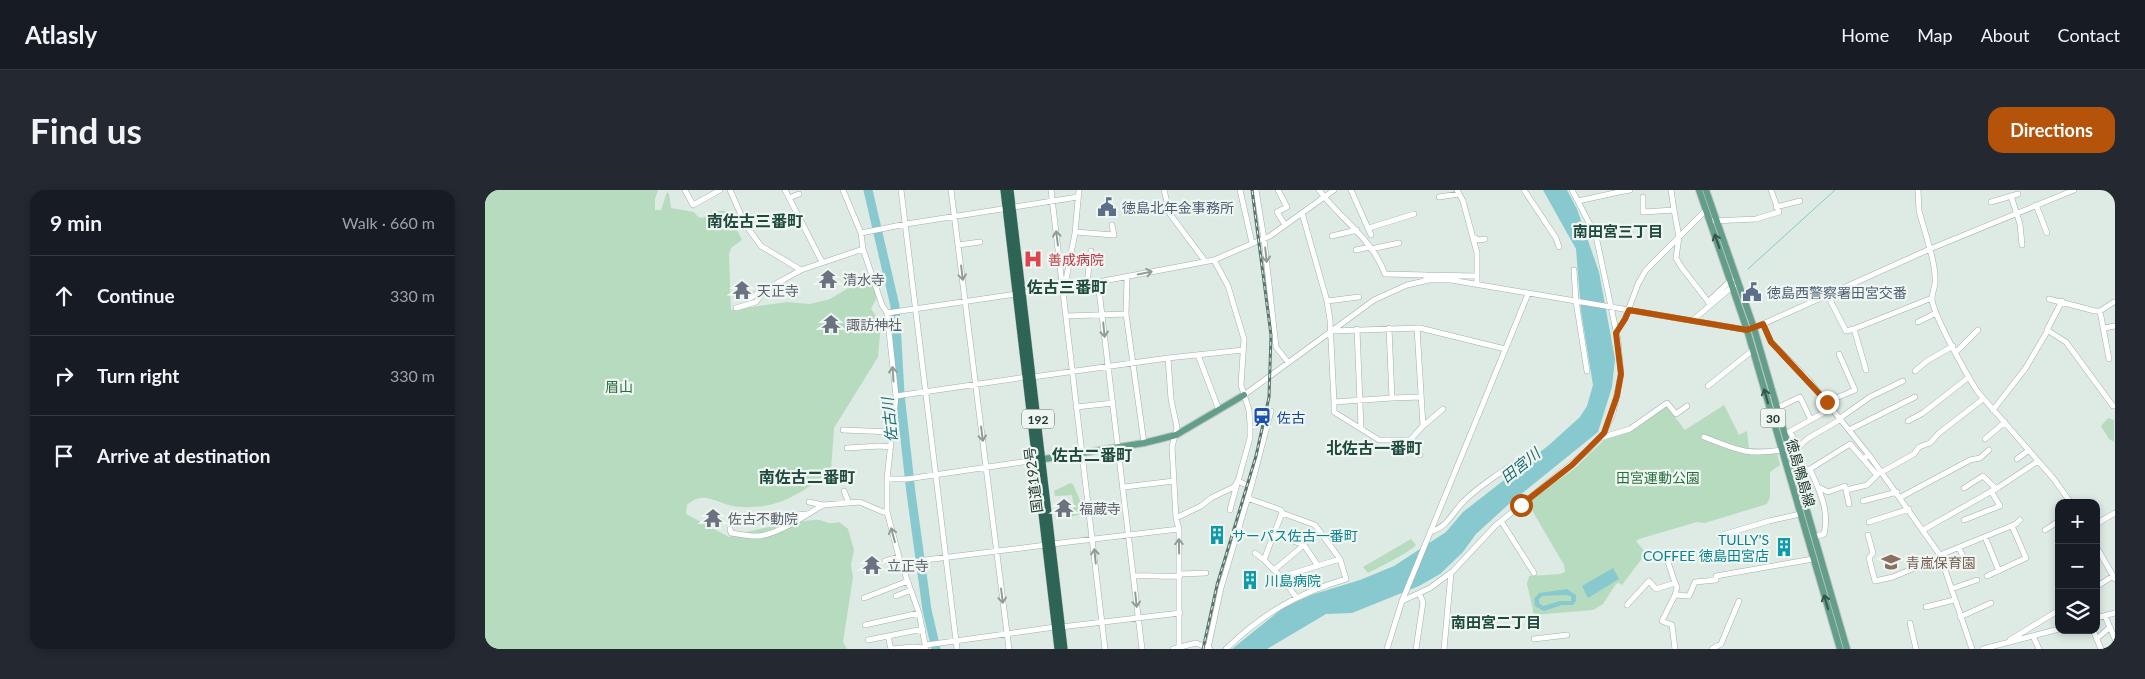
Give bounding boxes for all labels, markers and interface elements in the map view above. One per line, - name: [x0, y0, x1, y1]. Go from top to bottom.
- text: Atlasly: [25, 20, 97, 49]
- text: Home: [1841, 24, 1889, 46]
- text: Map: [1917, 24, 1953, 46]
- text: About: [1981, 24, 2030, 46]
- text: Contact: [2058, 24, 2120, 46]
- button: Directions: [1988, 107, 2115, 153]
- text: Find us: [30, 109, 142, 151]
- public building icon: 徳島北年金事務所: [1096, 196, 1118, 218]
- place label: 徳島北年金事務所: [1122, 199, 1234, 216]
- text: 9 min: [50, 210, 102, 235]
- district label: 南佐古三番町: [707, 211, 803, 230]
- text: Walk · 660 m: [342, 213, 435, 232]
- district label: 南田宮三丁目: [1573, 222, 1663, 240]
- one-way arrow: [1051, 230, 1061, 246]
- one-way arrow: [1712, 234, 1721, 249]
- one-way arrow: [1261, 247, 1271, 263]
- hospital icon: 善成病院: [1022, 248, 1044, 270]
- place label: 善成病院: [1048, 251, 1104, 268]
- one-way arrow: [957, 265, 967, 281]
- temple icon: 清水寺: [817, 268, 839, 290]
- one-way arrow: [1137, 268, 1153, 277]
- place label: 清水寺: [843, 271, 885, 288]
- district label: 佐古三番町: [1026, 277, 1107, 296]
- temple icon: 天正寺: [731, 279, 753, 301]
- public building icon: 徳島西警察署田宮交番: [1741, 281, 1763, 303]
- icon: ahead: [50, 282, 78, 310]
- place label: 天正寺: [757, 282, 799, 299]
- text: Continue: [97, 284, 175, 307]
- place label: 徳島西警察署田宮交番: [1767, 284, 1907, 301]
- text: 330 m: [390, 286, 435, 305]
- temple icon: 諏訪神社: [820, 313, 842, 335]
- place label: 諏訪神社: [846, 316, 902, 333]
- one-way arrow: [1099, 322, 1109, 338]
- icon: right: [50, 362, 78, 390]
- text: Turn right: [97, 364, 179, 387]
- text: 330 m: [390, 366, 435, 385]
- one-way arrow: [888, 367, 898, 383]
- park label: 眉山: [605, 378, 633, 395]
- one-way arrow: [1761, 388, 1771, 404]
- route end: [1816, 391, 1839, 414]
- water label: 佐古川: [877, 395, 900, 443]
- station icon: 佐古: [1251, 406, 1273, 428]
- road number: 30: [1761, 408, 1785, 428]
- place label: 佐古: [1277, 409, 1305, 426]
- road number: 192: [1022, 410, 1054, 428]
- one-way arrow: [977, 426, 987, 442]
- street label: 徳島鴨島線: [1783, 437, 1819, 509]
- district label: 北佐古一番町: [1326, 438, 1422, 457]
- icon: arrive: [50, 442, 78, 470]
- water label: 田宮川: [1497, 443, 1545, 486]
- text: Arrive at destination: [97, 444, 270, 467]
- district label: 佐古二番町: [1051, 445, 1132, 464]
- street label: 国道192号: [1021, 446, 1045, 514]
- district label: 南佐古二番町: [759, 467, 855, 486]
- park label: 田宮運動公園: [1616, 469, 1700, 486]
- route start: [1510, 494, 1533, 517]
- temple icon: 福蔵寺: [1053, 497, 1075, 519]
- map controls: [2055, 499, 2100, 634]
- button: +: [2055, 499, 2100, 544]
- place label: 福蔵寺: [1079, 500, 1121, 517]
- temple icon: 佐古不動院: [702, 507, 724, 529]
- place label: 佐古不動院: [728, 510, 798, 527]
- building icon: サーパス佐古一番町: [1206, 524, 1228, 546]
- place label: サーパス佐古一番町: [1232, 527, 1358, 544]
- one-way arrow: [888, 528, 897, 544]
- place label: TULLY’S COFFEE 徳島田宮店: [1643, 531, 1769, 564]
- building icon: TULLY’S COFFEE 徳島田宮店: [1773, 536, 1795, 558]
- one-way arrow: [1174, 539, 1184, 555]
- button: −: [2055, 544, 2100, 589]
- one-way arrow: [1090, 548, 1100, 564]
- school or university icon: 青嵐保育園: [1880, 551, 1902, 573]
- temple icon: 立正寺: [861, 554, 883, 576]
- place label: 青嵐保育園: [1906, 554, 1976, 571]
- place label: 立正寺: [887, 557, 929, 574]
- building icon: 川島病院: [1239, 569, 1261, 591]
- place label: 川島病院: [1265, 572, 1321, 589]
- one-way arrow: [997, 587, 1007, 603]
- button: layers: [2055, 589, 2100, 634]
- one-way arrow: [1131, 591, 1141, 607]
- one-way arrow: [1820, 595, 1830, 611]
- district label: 南田宮二丁目: [1451, 613, 1541, 631]

